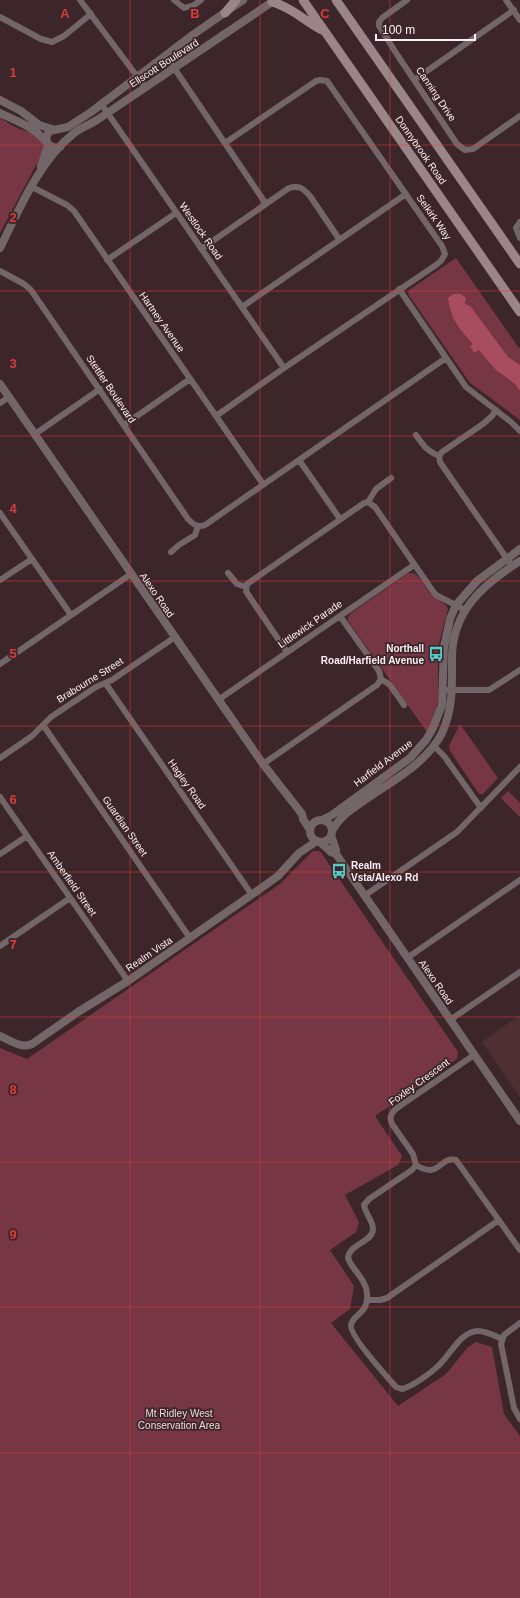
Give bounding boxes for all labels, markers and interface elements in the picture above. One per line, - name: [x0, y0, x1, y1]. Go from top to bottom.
- text: A: [60, 6, 70, 21]
- text: B: [190, 6, 200, 21]
- text: C: [320, 6, 330, 21]
- scale bar: [376, 16, 475, 42]
- text: 100 m: [382, 23, 415, 37]
- street label: Ellscott Boulevard: [127, 37, 201, 89]
- text: 1: [9, 65, 17, 80]
- street label: Canning Drive: [414, 65, 459, 124]
- street label: Donnybrook Road: [393, 114, 449, 186]
- street label: Selkirk Way: [414, 192, 454, 242]
- street label: Westlock Road: [177, 200, 225, 262]
- text: 2: [9, 210, 17, 225]
- street label: Hartney Avenue: [137, 290, 187, 355]
- street label: Stettler Boulevard: [84, 353, 138, 425]
- text: 3: [9, 356, 17, 371]
- text: 4: [9, 501, 17, 516]
- street label: Alexo Road: [138, 571, 176, 619]
- street label: Littlewick Parade: [276, 598, 344, 650]
- place label: Northall Road/Harfield Avenue: [321, 643, 424, 666]
- bus stop icon: Northall Road/Harfield Avenue: [427, 645, 445, 663]
- text: 5: [9, 646, 17, 661]
- street label: Brabourne Street: [55, 655, 125, 705]
- street label: Harfield Avenue: [352, 737, 415, 789]
- street label: Hagley Road: [166, 757, 208, 811]
- text: 6: [9, 792, 17, 807]
- street label: Guardian Street: [100, 794, 150, 858]
- street label: Amberfield Street: [45, 848, 99, 918]
- place label: Realm Vsta/Alexo Rd: [351, 860, 418, 883]
- bus stop icon: Realm Vsta/Alexo Rd: [330, 862, 348, 880]
- street label: Realm Vista: [124, 934, 175, 974]
- text: 7: [9, 937, 17, 952]
- street label: Alexo Road: [417, 958, 455, 1006]
- street label: Foxley Crescent: [387, 1056, 452, 1108]
- text: 8: [9, 1082, 17, 1097]
- text: 9: [9, 1227, 17, 1242]
- park label: Mt Ridley West Conservation Area: [138, 1408, 221, 1431]

